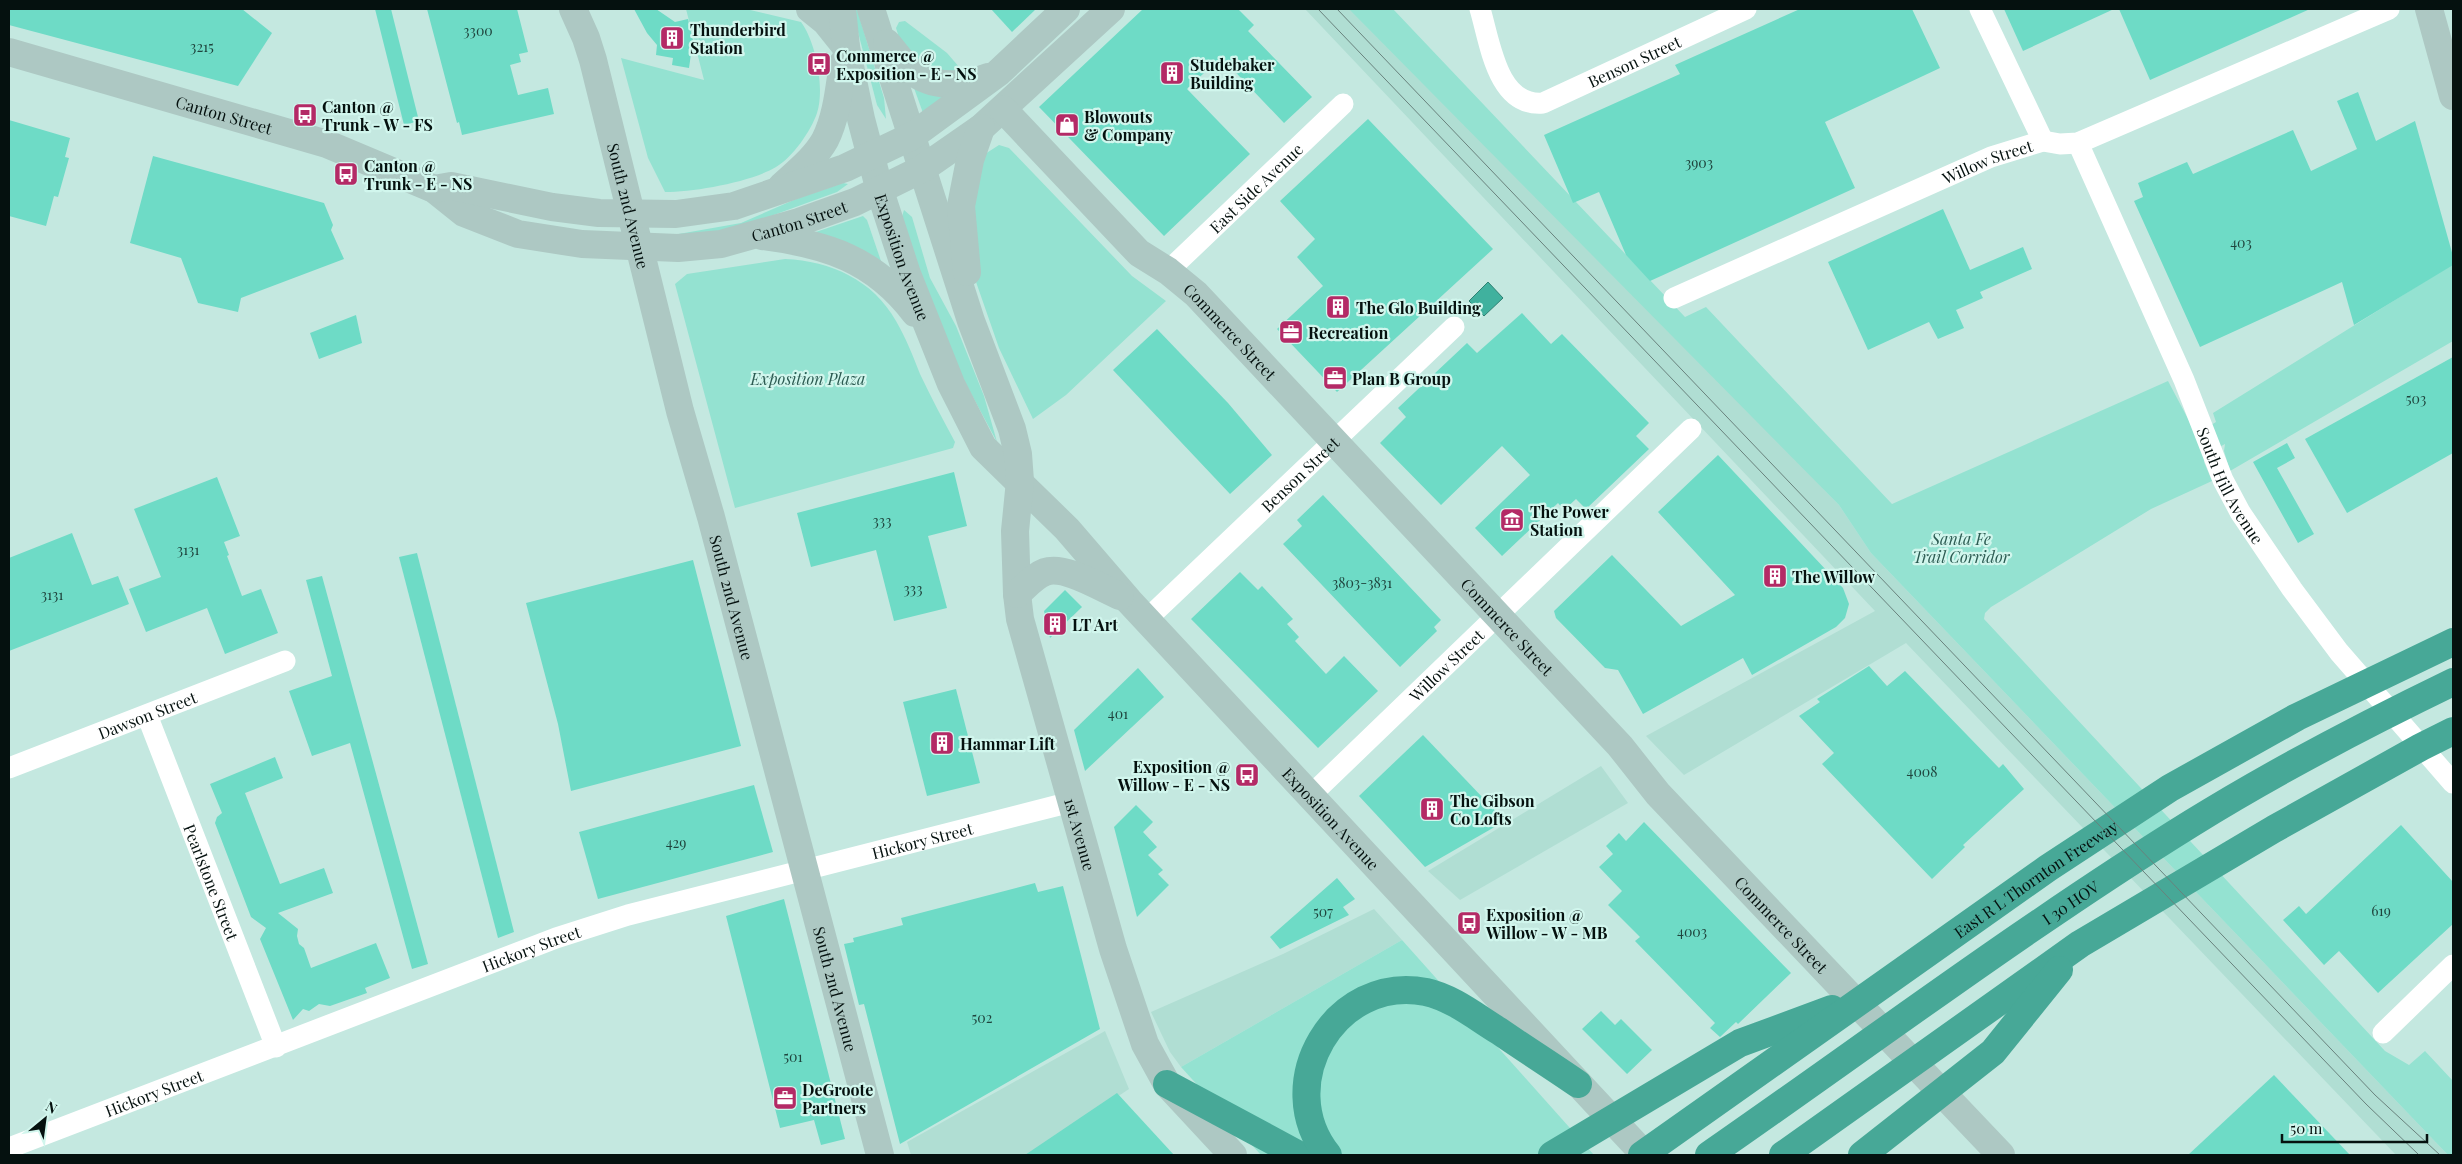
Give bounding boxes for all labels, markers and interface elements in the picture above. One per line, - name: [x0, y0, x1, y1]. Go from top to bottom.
- place label: Thunderbird Station: [690, 19, 786, 58]
- house number: 3300: [463, 21, 493, 40]
- building icon: Thunderbird Station: [659, 25, 685, 51]
- street label: Benson Street: [1584, 30, 1684, 91]
- house number: 3215: [190, 37, 214, 56]
- place label: Commerce @ Exposition - E - NS: [836, 45, 977, 84]
- bus stop icon: Commerce @ Exposition - E - NS: [806, 51, 832, 77]
- place label: Studebaker Building: [1190, 54, 1275, 93]
- building icon: Studebaker Building: [1159, 60, 1185, 86]
- street label: Canton Street: [173, 90, 275, 138]
- place label: Canton @ Trunk - W - FS: [322, 96, 433, 135]
- bus stop icon: Canton @ Trunk - W - FS: [292, 102, 318, 128]
- place label: Blowouts & Company: [1084, 106, 1173, 145]
- shop icon: Blowouts & Company: [1054, 112, 1080, 138]
- street label: Willow Street: [1938, 134, 2035, 188]
- street label: East Side Avenue: [1204, 138, 1307, 237]
- street label: South 2nd Avenue: [603, 141, 655, 271]
- house number: 3903: [1685, 153, 1713, 172]
- place label: Canton @ Trunk - E - NS: [364, 155, 472, 194]
- bus stop icon: Canton @ Trunk - E - NS: [333, 161, 359, 187]
- street label: Exposition Avenue: [871, 191, 935, 323]
- street label: Canton Street: [749, 195, 850, 246]
- house number: 403: [2230, 233, 2252, 252]
- street label: Commerce Street: [1180, 278, 1282, 384]
- building icon: The Glo Building: [1325, 294, 1351, 320]
- place label: The Glo Building: [1356, 297, 1481, 318]
- office icon: Recreation: [1278, 319, 1304, 345]
- place label: Recreation: [1308, 322, 1388, 343]
- office icon: Plan B Group: [1322, 365, 1348, 391]
- park label: Exposition Plaza: [750, 368, 865, 389]
- place label: Plan B Group: [1352, 368, 1451, 389]
- house number: 503: [2406, 389, 2426, 408]
- street label: South Hill Avenue: [2193, 424, 2269, 548]
- street label: Benson Street: [1256, 432, 1343, 516]
- place label: The Power Station: [1530, 501, 1609, 540]
- museum icon: The Power Station: [1499, 507, 1525, 533]
- house number: 333: [873, 511, 891, 530]
- park label: Santa Fe Trail Corridor: [1912, 528, 2011, 567]
- street label: South 2nd Avenue: [706, 532, 759, 662]
- house number: 3131: [177, 540, 199, 559]
- building icon: The Willow: [1762, 563, 1788, 589]
- place label: The Willow: [1792, 566, 1875, 587]
- house number: 3803-3831: [1332, 573, 1392, 592]
- street label: Commerce Street: [1457, 573, 1559, 680]
- house number: 333: [904, 579, 922, 598]
- house number: 3131: [41, 585, 63, 604]
- building icon: LT Art: [1042, 611, 1068, 637]
- place label: LT Art: [1072, 614, 1118, 635]
- street label: Willow Street: [1404, 624, 1488, 706]
- street label: Dawson Street: [95, 686, 200, 743]
- house number: 401: [1108, 704, 1128, 723]
- building icon: Hammar Lift: [929, 730, 955, 756]
- place label: Hammar Lift: [960, 733, 1056, 754]
- place label: Exposition @ Willow - E - NS: [1117, 756, 1230, 795]
- bus stop icon: Exposition @ Willow - E - NS: [1234, 762, 1260, 788]
- street label: Exposition Avenue: [1278, 762, 1384, 874]
- house number: 4008: [1907, 762, 1938, 781]
- place label: The Gibson Co Lofts: [1450, 790, 1535, 829]
- street label: 1st Avenue: [1060, 795, 1101, 873]
- building icon: The Gibson Co Lofts: [1419, 796, 1445, 822]
- street label: East R L Thornton Freeway: [1949, 815, 2122, 942]
- street label: Hickory Street: [869, 817, 975, 863]
- street label: Pearlstone Street: [180, 821, 244, 943]
- house number: 429: [666, 833, 686, 852]
- street label: Commerce Street: [1731, 871, 1833, 977]
- street label: I 30 HOV: [2038, 875, 2103, 929]
- house number: 619: [2371, 901, 2391, 920]
- house number: 507: [1313, 902, 1333, 921]
- place label: Exposition @ Willow - W - MB: [1485, 904, 1608, 943]
- bus stop icon: Exposition @ Willow - W - MB: [1456, 910, 1482, 936]
- street label: Hickory Street: [479, 920, 583, 976]
- house number: 4003: [1677, 922, 1707, 941]
- street label: South 2nd Avenue: [809, 924, 863, 1054]
- house number: 502: [972, 1008, 993, 1027]
- house number: 501: [783, 1047, 803, 1066]
- street label: Hickory Street: [102, 1064, 206, 1121]
- place label: DeGroote Partners: [802, 1079, 873, 1118]
- office icon: DeGroote Partners: [772, 1085, 798, 1111]
- north arrow: [20, 1094, 70, 1144]
- text: N: [43, 1096, 61, 1118]
- scale bar: [2282, 1112, 2427, 1144]
- text: 50 m: [2290, 1118, 2323, 1138]

